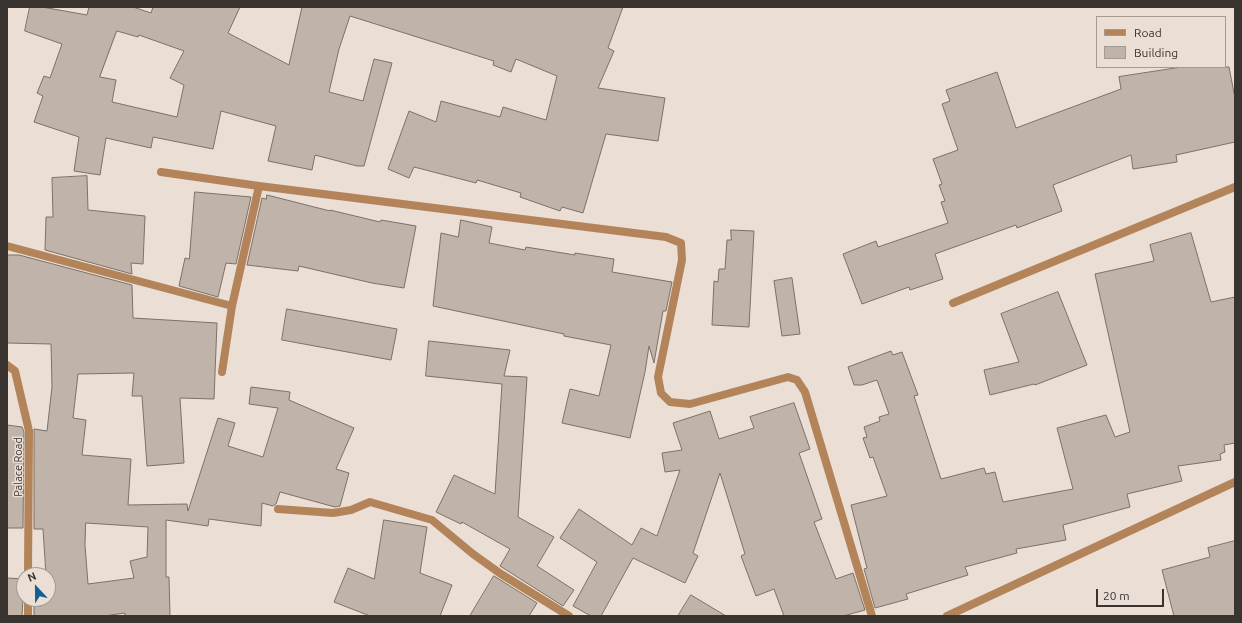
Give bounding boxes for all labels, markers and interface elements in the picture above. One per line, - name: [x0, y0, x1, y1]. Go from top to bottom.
- legend: [1096, 16, 1226, 68]
- text: Road: [1134, 26, 1162, 39]
- text: Building: [1134, 46, 1178, 59]
- street label: Palace Road: [11, 437, 25, 497]
- north arrow: [16, 567, 56, 607]
- text: N: [26, 570, 38, 584]
- scale bar: [1098, 581, 1166, 607]
- text: 20 m: [1103, 589, 1130, 602]

